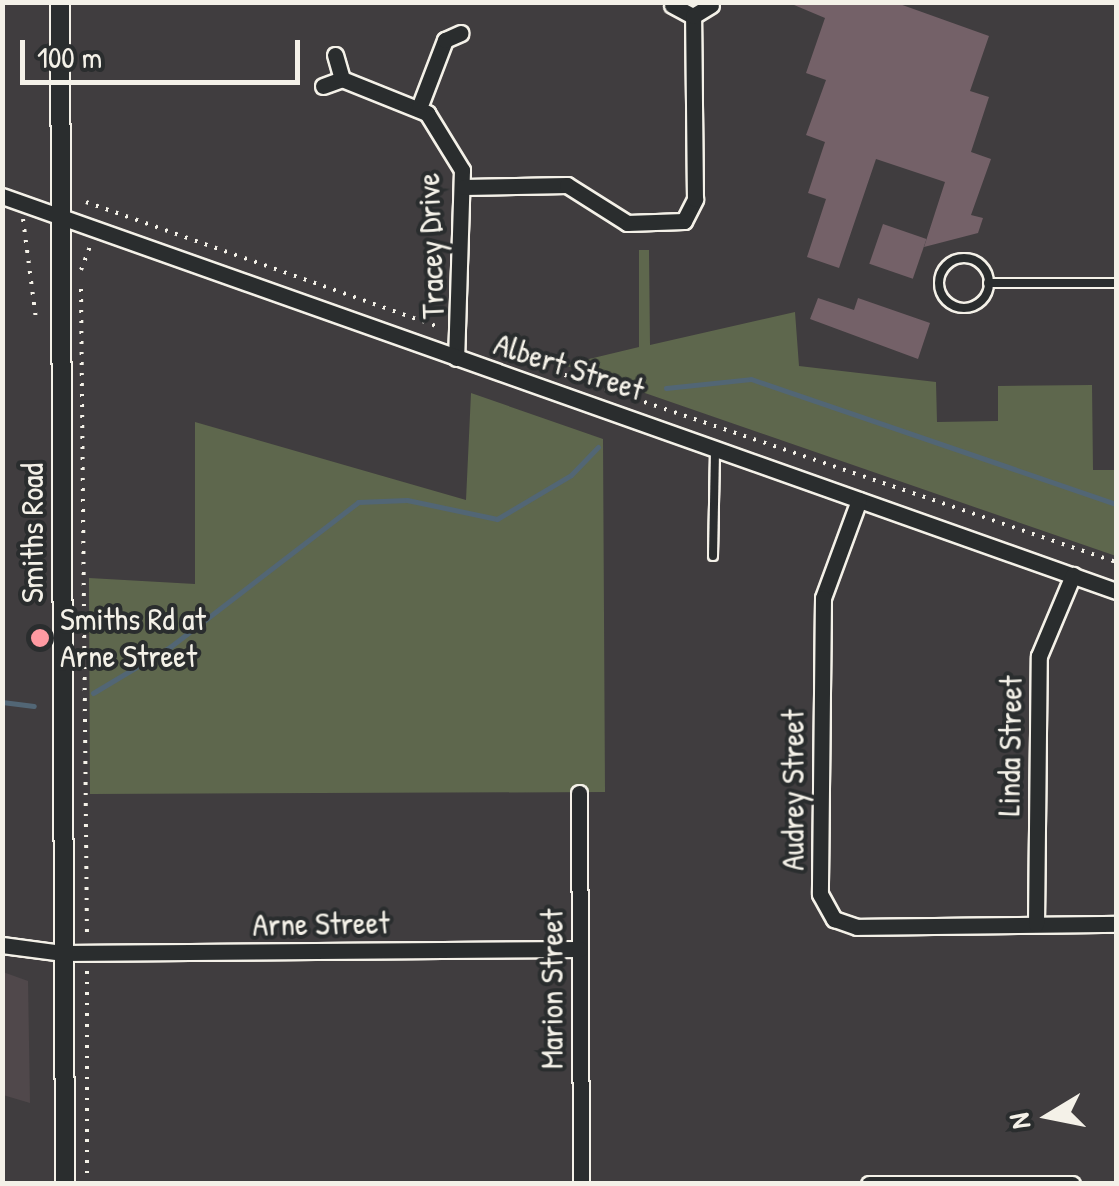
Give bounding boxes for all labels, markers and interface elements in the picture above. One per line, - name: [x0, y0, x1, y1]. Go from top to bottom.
- scale bar: [25, 20, 305, 82]
- text: 100 m: [37, 37, 102, 77]
- street label: Tracey Drive: [409, 172, 453, 320]
- street label: Albert Street: [489, 325, 649, 409]
- street label: Smiths Road: [13, 463, 51, 603]
- place label: Smiths Rd at Arne Street: [60, 601, 206, 676]
- marker: Smiths Rd at Arne Street: [29, 627, 51, 649]
- street label: Linda Street: [990, 675, 1030, 817]
- street label: Audrey Street: [774, 709, 812, 871]
- street label: Arne Street: [252, 904, 390, 944]
- street label: Marion Street: [533, 909, 571, 1069]
- north arrow: [999, 1066, 1099, 1166]
- text: N: [999, 1111, 1039, 1132]

